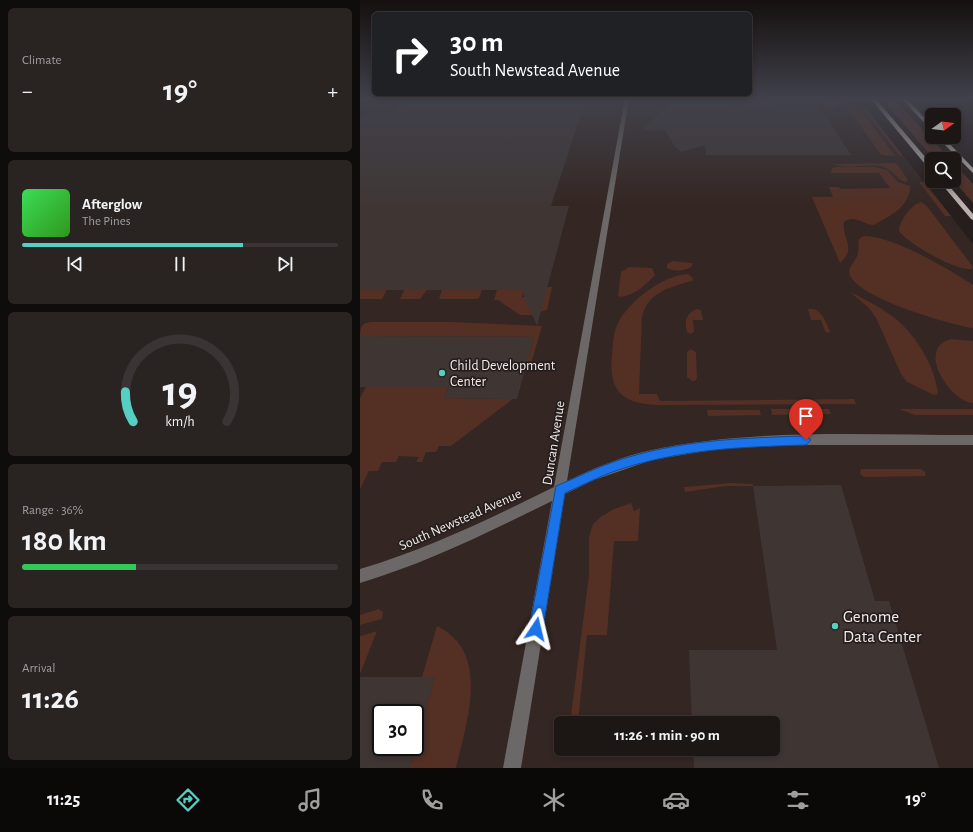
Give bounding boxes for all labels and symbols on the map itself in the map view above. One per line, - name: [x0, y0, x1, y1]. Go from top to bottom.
- north arrow: [925, 108, 961, 144]
- place label: Child Development Center: [450, 359, 556, 389]
- marker: Child Development Center: [437, 368, 447, 378]
- pin: [789, 399, 823, 440]
- street label: Duncan Avenue: [540, 400, 568, 486]
- street label: South Newstead Avenue: [397, 487, 524, 553]
- position arrow: [515, 608, 557, 650]
- place label: Genome Data Center: [843, 608, 922, 645]
- marker: Genome Data Center: [830, 621, 840, 631]
- speed limit sign: 30: [372, 704, 424, 756]

